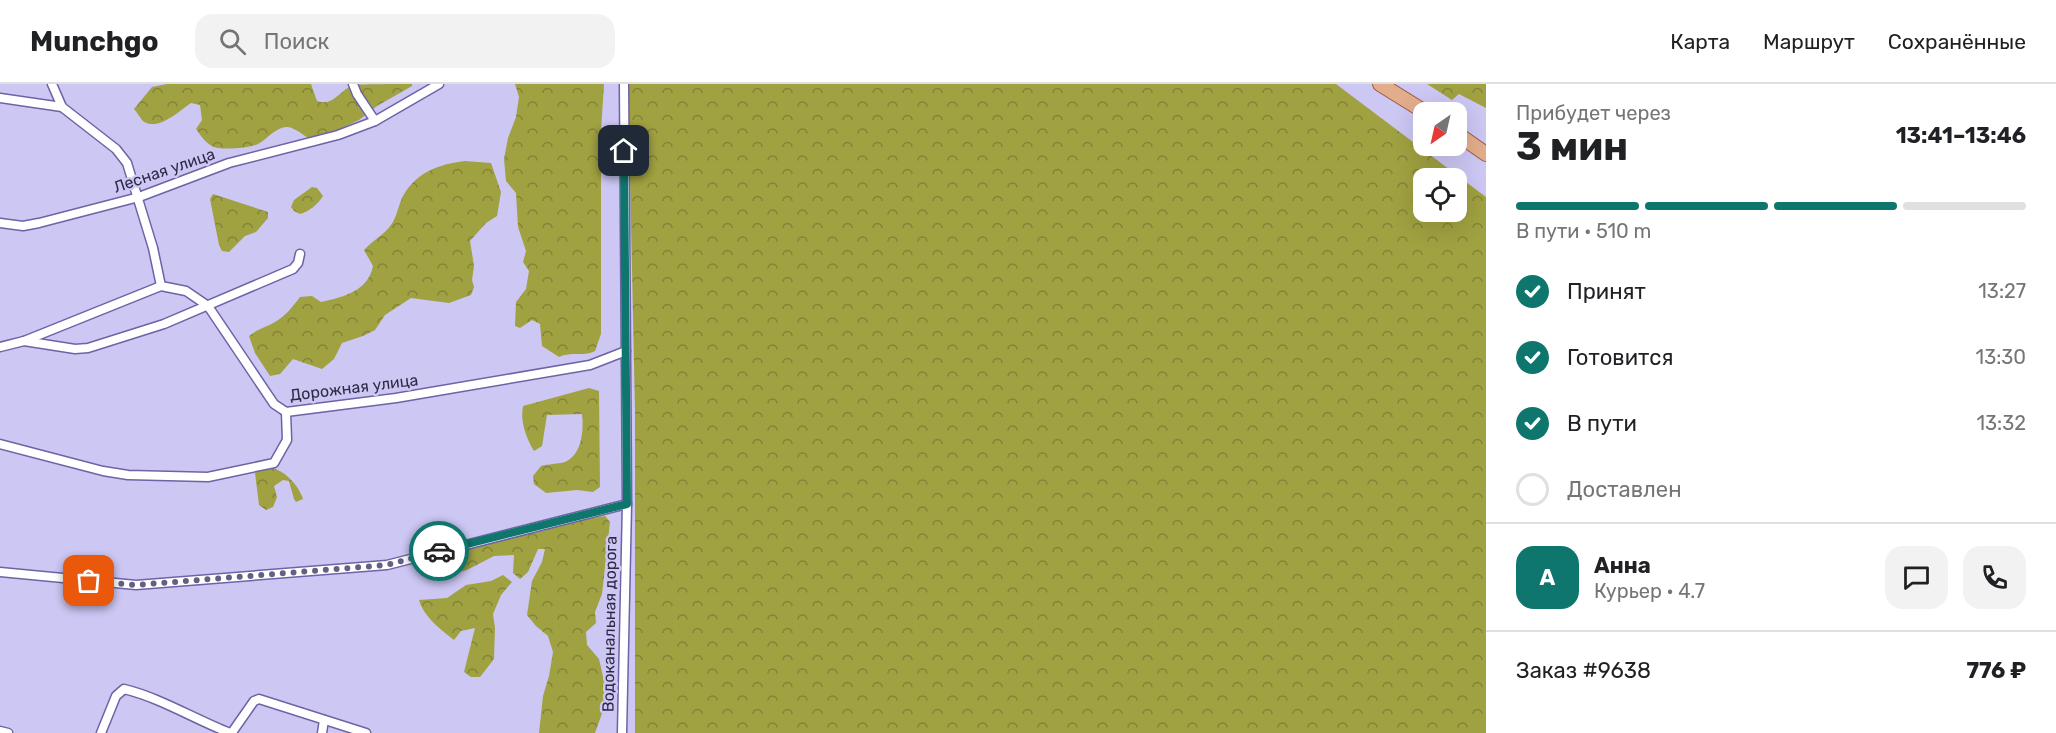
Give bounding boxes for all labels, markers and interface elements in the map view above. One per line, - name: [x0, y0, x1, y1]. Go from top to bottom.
- search box: [195, 14, 615, 68]
- text: Munchgo: [30, 25, 159, 58]
- icon: search: [216, 25, 249, 58]
- text: Поиск: [264, 28, 329, 55]
- text: Карта: [1670, 29, 1730, 54]
- text: Маршрут: [1763, 29, 1855, 54]
- text: Сохранённые: [1888, 29, 2026, 54]
- text: Прибудет через: [1516, 101, 1671, 125]
- north arrow: [1413, 102, 1467, 156]
- map controls: [1413, 102, 1467, 222]
- text: 13:41–13:46: [1896, 122, 2026, 149]
- text: 3 мин: [1516, 124, 1628, 170]
- pin: [598, 125, 649, 176]
- icon: home: [607, 134, 640, 167]
- street label: Лесная улица: [111, 144, 218, 197]
- button: locate: [1413, 168, 1467, 222]
- text: В пути · 510 m: [1516, 219, 1651, 243]
- icon: check: [1516, 275, 1549, 308]
- text: Принят: [1567, 278, 1646, 305]
- text: 13:27: [1978, 279, 2026, 303]
- icon: check: [1516, 341, 1549, 374]
- text: Готовится: [1567, 344, 1673, 371]
- text: 13:30: [1976, 345, 2026, 369]
- street label: Дорожная улица: [289, 370, 419, 405]
- icon: check: [1516, 407, 1549, 440]
- text: В пути: [1567, 410, 1637, 437]
- text: 13:32: [1977, 411, 2026, 435]
- text: Доставлен: [1567, 476, 1682, 503]
- courier: [409, 521, 469, 581]
- icon: car: [423, 535, 456, 568]
- street label: Водоканальная дорога: [598, 536, 621, 712]
- button: chat: [1885, 546, 1948, 609]
- button: phone: [1963, 546, 2026, 609]
- text: Анна: [1594, 552, 1651, 579]
- pin: [63, 555, 114, 606]
- icon: bag: [72, 564, 105, 597]
- text: А: [1540, 564, 1555, 591]
- text: Курьер · 4.7: [1594, 579, 1705, 603]
- text: Заказ #9638: [1516, 657, 1651, 684]
- text: 776 ₽: [1966, 657, 2026, 684]

